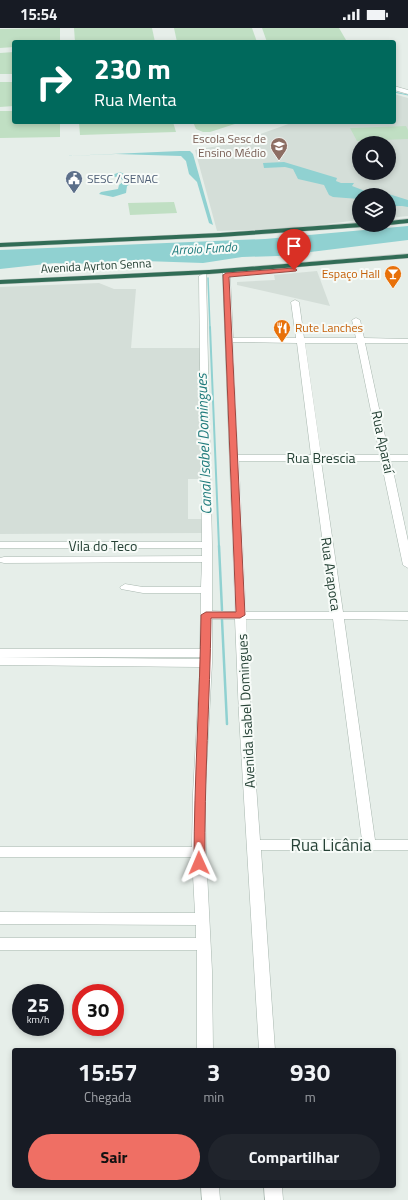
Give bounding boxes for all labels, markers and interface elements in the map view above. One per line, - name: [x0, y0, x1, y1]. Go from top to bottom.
- text: 15:54: [20, 3, 57, 26]
- text: 230 m: [94, 47, 171, 90]
- icon: right: [28, 56, 80, 108]
- text: Rua Menta: [94, 86, 177, 113]
- place label: Escola Sesc de Ensino Médio: [192, 129, 266, 162]
- school or university icon: Escola Sesc de Ensino Médio: [269, 136, 289, 161]
- map controls: [352, 136, 396, 232]
- button: search: [352, 136, 396, 180]
- public building icon: SESC / SENAC: [64, 169, 84, 194]
- place label: SESC / SENAC: [87, 169, 159, 188]
- button: layers: [352, 188, 396, 232]
- pin: [277, 229, 311, 270]
- icon: arrive: [283, 235, 305, 257]
- water label: Arroio Fundo: [171, 236, 238, 260]
- street label: Avenida Ayrton Senna: [40, 253, 152, 278]
- place label: Espaço Hall: [322, 264, 380, 283]
- bar icon: Espaço Hall: [383, 264, 403, 289]
- restaurant icon: Rute Lanches: [272, 318, 292, 343]
- place label: Rute Lanches: [295, 318, 364, 337]
- water label: Canal Isabel Domingues: [189, 371, 217, 515]
- street label: Rua Aparaí: [367, 409, 401, 476]
- street label: Rua Brescia: [286, 447, 356, 468]
- street label: Vila do Teco: [69, 535, 138, 556]
- street label: Rua Arapoca: [316, 536, 347, 612]
- street label: Avenida Isabel Domingues: [231, 633, 260, 789]
- street label: Rua Licânia: [291, 832, 372, 858]
- position arrow: [178, 842, 220, 884]
- speed limit sign: 30: [72, 984, 124, 1036]
- text: 25: [27, 989, 49, 1020]
- text: km/h: [27, 1012, 49, 1027]
- text: 15:57: [78, 1054, 138, 1090]
- text: 3: [207, 1054, 221, 1090]
- text: 930: [290, 1054, 330, 1090]
- text: Chegada: [84, 1087, 131, 1107]
- text: min: [203, 1087, 224, 1107]
- text: m: [305, 1087, 316, 1107]
- button: Sair: [28, 1134, 200, 1180]
- button: Compartilhar: [208, 1134, 380, 1180]

